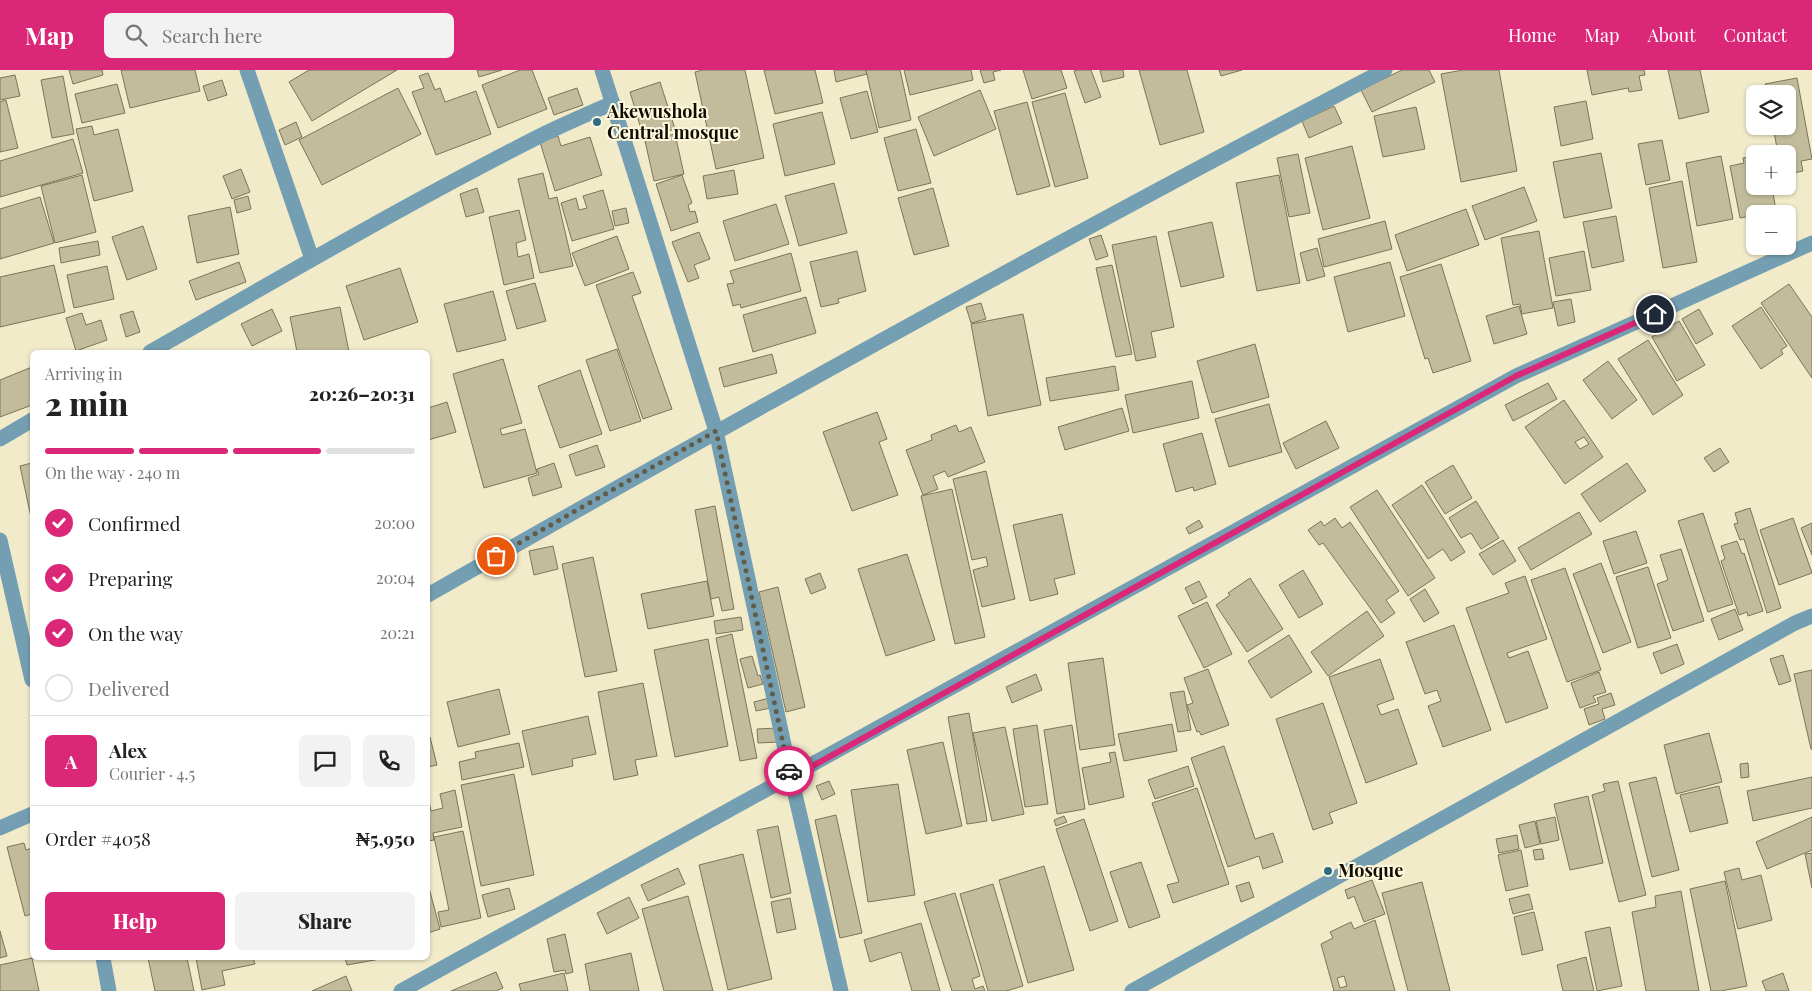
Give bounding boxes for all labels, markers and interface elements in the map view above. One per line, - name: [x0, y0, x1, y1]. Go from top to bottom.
- search box: [104, 13, 454, 58]
- text: Map: [25, 19, 74, 51]
- icon: search: [122, 21, 150, 49]
- text: Search here: [162, 22, 262, 48]
- text: Home: [1508, 23, 1556, 47]
- text: Map: [1584, 23, 1619, 47]
- text: About: [1647, 23, 1696, 47]
- text: Contact: [1724, 23, 1787, 47]
- map controls: [1746, 85, 1796, 255]
- button: layers: [1746, 85, 1796, 135]
- place label: Akewushola Central mosque: [606, 99, 739, 144]
- marker: Akewushola Central mosque: [591, 116, 603, 128]
- button: +: [1746, 145, 1796, 195]
- button: −: [1746, 205, 1796, 255]
- pin: [1634, 293, 1676, 335]
- icon: home: [1641, 300, 1669, 328]
- text: Arriving in: [45, 363, 123, 384]
- text: 20:26–20:31: [309, 380, 415, 406]
- text: 2 min: [45, 381, 128, 424]
- text: On the way · 240 m: [45, 462, 180, 483]
- icon: check: [45, 509, 73, 537]
- text: Confirmed: [88, 510, 181, 536]
- text: 20:00: [374, 512, 415, 533]
- pin: [475, 535, 517, 577]
- icon: bag: [482, 542, 510, 570]
- icon: check: [45, 564, 73, 592]
- text: Preparing: [88, 565, 173, 591]
- text: 20:04: [376, 567, 415, 588]
- icon: check: [45, 619, 73, 647]
- text: On the way: [88, 620, 183, 646]
- text: 20:21: [380, 622, 415, 643]
- text: Delivered: [88, 675, 170, 701]
- button: chat: [299, 735, 351, 787]
- button: phone: [363, 735, 415, 787]
- text: Alex: [109, 737, 147, 763]
- courier: [764, 746, 814, 796]
- text: A: [65, 748, 77, 774]
- icon: car: [775, 757, 803, 785]
- text: Courier · 4.5: [109, 763, 195, 784]
- text: Order #4058: [45, 825, 151, 851]
- text: ₦5,950: [356, 825, 415, 851]
- place label: Mosque: [1338, 858, 1403, 882]
- marker: Mosque: [1322, 865, 1334, 877]
- button: Help: [45, 892, 225, 950]
- button: Share: [235, 892, 415, 950]

